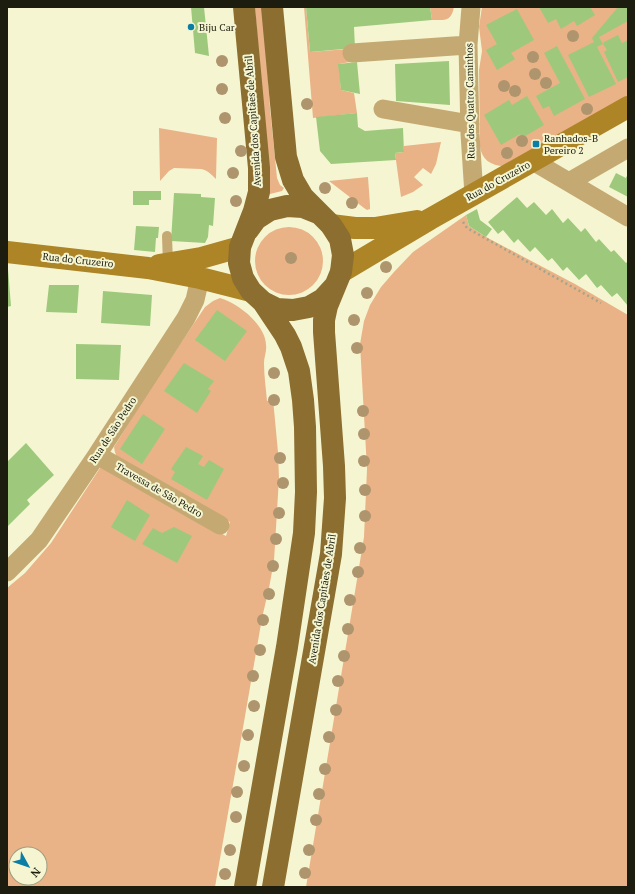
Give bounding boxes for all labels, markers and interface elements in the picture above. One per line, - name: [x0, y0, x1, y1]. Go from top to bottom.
- place label: Biju Car: [199, 21, 235, 34]
- marker: Biju Car: [186, 22, 196, 32]
- street label: Rua dos Quatro Caminhos: [462, 43, 478, 159]
- street label: Avenida dos Capitães de Abril: [242, 55, 264, 187]
- place label: Ranhados-B Pereiro 2: [544, 132, 598, 157]
- marker: Ranhados-B Pereiro 2: [531, 139, 541, 149]
- street label: Rua do Cruzeiro: [464, 158, 533, 204]
- street label: Rua do Cruzeiro: [42, 250, 115, 270]
- street label: Rua de São Pedro: [87, 394, 140, 466]
- street label: Travessa de São Pedro: [113, 460, 205, 520]
- street label: Avenida dos Capitães de Abril: [305, 533, 339, 665]
- north arrow: [8, 846, 48, 886]
- text: N: [27, 865, 44, 881]

